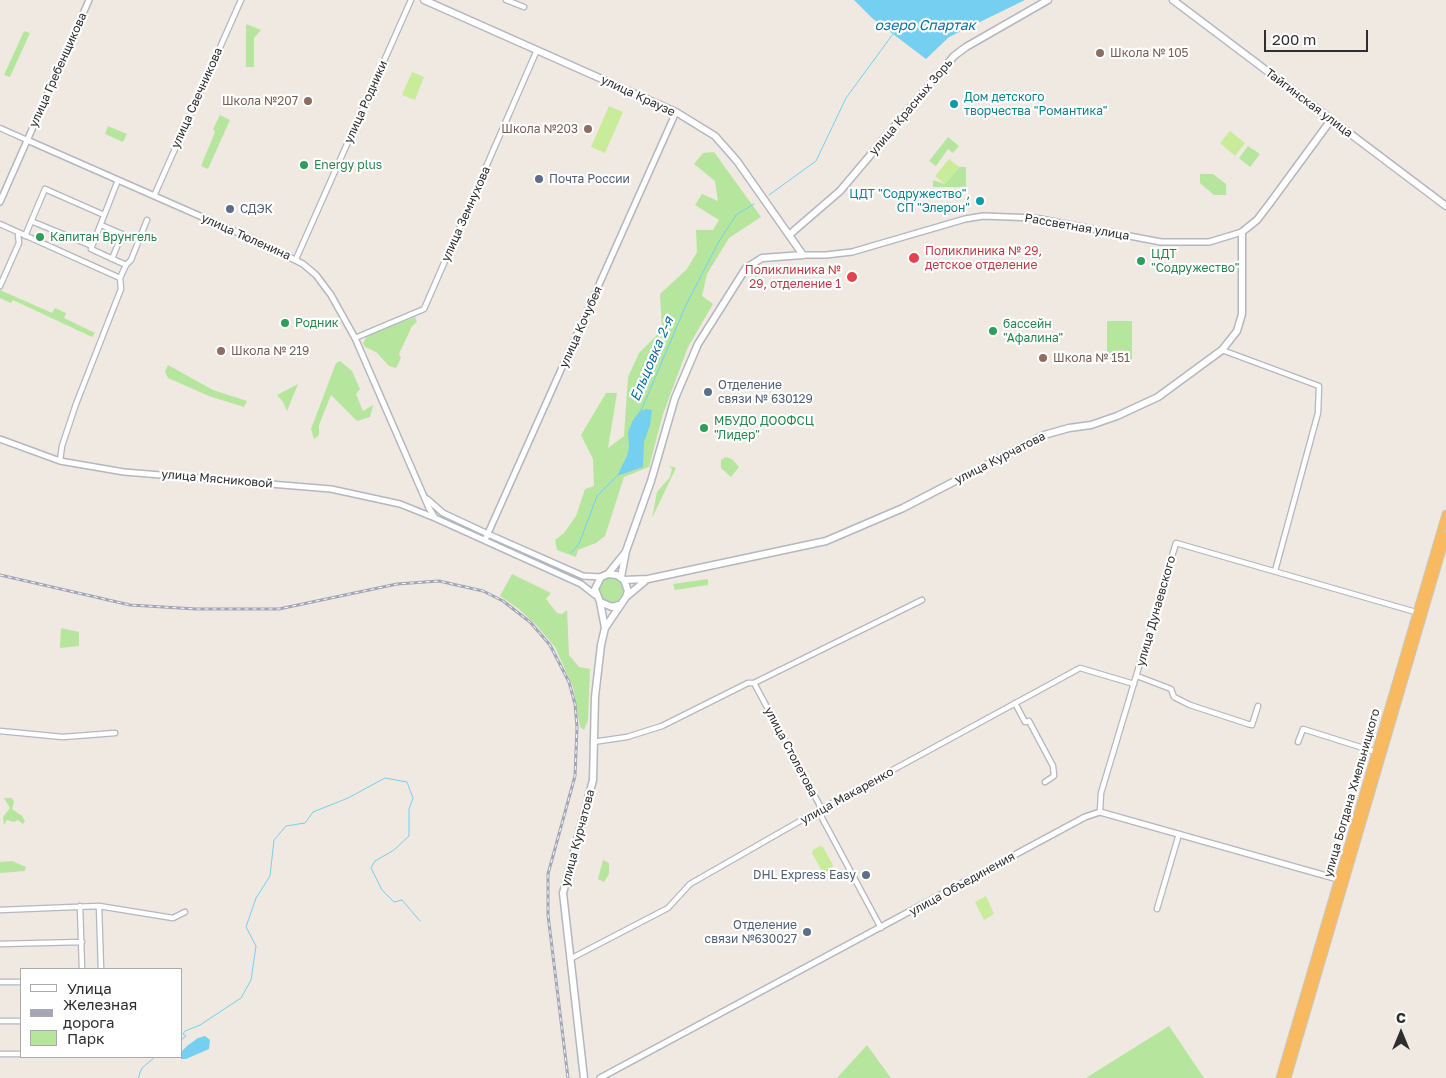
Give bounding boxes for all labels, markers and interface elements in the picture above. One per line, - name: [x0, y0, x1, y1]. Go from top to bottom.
- street label: улица Гребенщикова: [26, 10, 90, 130]
- water label: озеро Спартак: [874, 18, 976, 34]
- scale bar: [1266, 20, 1370, 52]
- text: 200 m: [1272, 30, 1316, 48]
- street label: улица Свечникова: [168, 45, 226, 151]
- place label: Школа № 105: [1110, 46, 1189, 60]
- marker: Школа № 105: [1094, 47, 1106, 59]
- street label: улица Красных Зорь: [866, 56, 956, 158]
- street label: улица Родники: [341, 58, 391, 146]
- street label: Тайгинская улица: [1262, 65, 1356, 141]
- street label: улица Краузе: [599, 73, 677, 119]
- place label: Дом детского творчества "Романтика": [964, 90, 1108, 118]
- place label: Школа №207: [222, 94, 298, 108]
- marker: Школа №207: [302, 95, 314, 107]
- marker: Дом детского творчества "Романтика": [948, 98, 960, 110]
- place label: Школа №203: [501, 122, 578, 136]
- marker: Школа №203: [582, 123, 594, 135]
- place label: Energy plus: [314, 158, 382, 172]
- marker: Energy plus: [298, 159, 310, 171]
- street label: улица Земнухова: [439, 164, 493, 264]
- place label: Почта России: [549, 172, 630, 186]
- marker: Почта России: [533, 173, 545, 185]
- place label: ЦДТ "Содружество", СП "Элерон": [849, 187, 970, 215]
- marker: ЦДТ "Содружество", СП "Элерон": [974, 195, 986, 207]
- place label: СДЭК: [240, 202, 273, 216]
- marker: СДЭК: [224, 203, 236, 215]
- street label: улица Тюленина: [199, 211, 293, 263]
- street label: Рассветная улица: [1023, 211, 1131, 243]
- place label: Капитан Врунгель: [50, 230, 157, 244]
- marker: Капитан Врунгель: [34, 231, 46, 243]
- place label: Поликлиника № 29, детское отделение: [925, 244, 1042, 272]
- place label: ЦДТ "Содружество": [1151, 247, 1239, 275]
- marker: Поликлиника № 29, детское отделение: [907, 251, 921, 265]
- marker: ЦДТ "Содружество": [1135, 255, 1147, 267]
- place label: Поликлиника № 29, отделение 1: [745, 263, 841, 291]
- marker: Поликлиника № 29, отделение 1: [845, 270, 859, 284]
- street label: улица Кочубея: [557, 284, 605, 370]
- water label: Ельцовка 2-я: [627, 314, 677, 404]
- place label: Родник: [295, 316, 339, 330]
- marker: Родник: [279, 317, 291, 329]
- place label: бассейн "Афалина": [1003, 317, 1063, 345]
- marker: бассейн "Афалина": [987, 325, 999, 337]
- place label: Школа № 219: [231, 344, 309, 358]
- marker: Школа № 219: [215, 345, 227, 357]
- place label: Школа № 151: [1053, 351, 1130, 365]
- marker: Школа № 151: [1037, 352, 1049, 364]
- place label: Отделение связи № 630129: [718, 378, 813, 406]
- marker: Отделение связи № 630129: [702, 386, 714, 398]
- place label: МБУДО ДООФСЦ "Лидер": [714, 414, 814, 442]
- marker: МБУДО ДООФСЦ "Лидер": [698, 422, 710, 434]
- street label: улица Курчатова: [952, 429, 1048, 487]
- street label: улица Мясниковой: [161, 467, 273, 491]
- street label: улица Дунаевского: [1133, 554, 1179, 668]
- street label: улица Столетова: [761, 705, 821, 799]
- street label: улица Богдана Хмельницкого: [1321, 707, 1383, 879]
- street label: улица Макаренко: [798, 764, 896, 828]
- street label: улица Курчатова: [558, 788, 598, 888]
- street label: улица Объединения: [907, 849, 1017, 919]
- place label: DHL Express Easy: [753, 868, 856, 882]
- marker: DHL Express Easy: [860, 869, 872, 881]
- place label: Отделение связи №630027: [705, 918, 797, 946]
- marker: Отделение связи №630027: [801, 926, 813, 938]
- legend: [20, 968, 182, 1058]
- text: Улица: [67, 979, 112, 997]
- text: Железная дорога: [63, 995, 137, 1031]
- north arrow: [1376, 1008, 1426, 1058]
- text: С: [1396, 1009, 1406, 1026]
- text: Парк: [67, 1029, 105, 1047]

